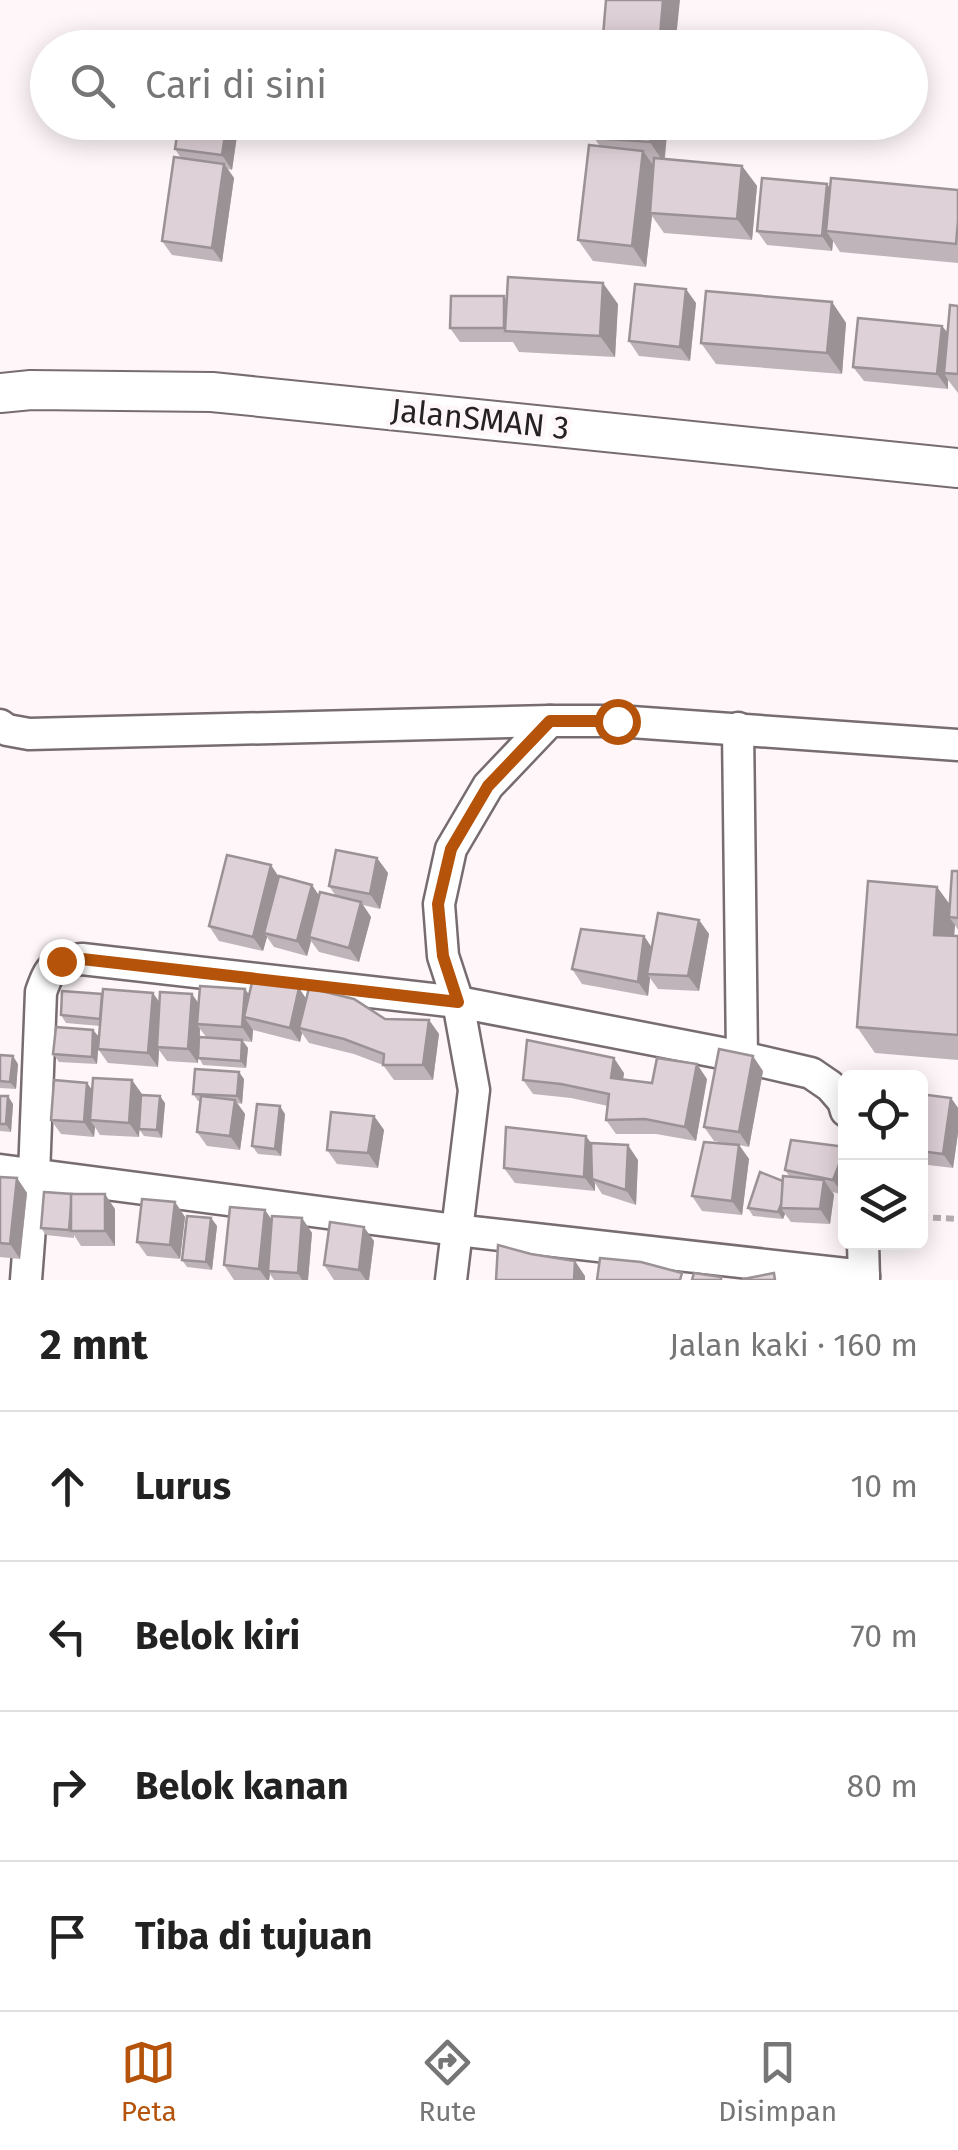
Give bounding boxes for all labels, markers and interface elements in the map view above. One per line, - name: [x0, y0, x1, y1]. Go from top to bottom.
- search box: [30, 30, 928, 140]
- icon: search: [65, 58, 120, 113]
- text: Cari di sini: [145, 62, 327, 108]
- street label: JalanSMAN 3: [389, 391, 571, 447]
- route start: [595, 699, 641, 745]
- route end: [39, 939, 85, 985]
- map controls: [838, 1070, 928, 1250]
- button: locate: [838, 1070, 928, 1160]
- button: layers: [838, 1160, 928, 1250]
- text: 2 mnt: [40, 1320, 148, 1370]
- text: Jalan kaki · 160 m: [669, 1326, 918, 1364]
- icon: ahead: [40, 1459, 95, 1514]
- text: Lurus: [135, 1463, 231, 1509]
- text: 10 m: [850, 1467, 918, 1505]
- icon: left: [40, 1609, 95, 1664]
- text: Belok kiri: [135, 1613, 300, 1659]
- text: 70 m: [850, 1617, 918, 1655]
- icon: right: [40, 1759, 95, 1814]
- text: Belok kanan: [135, 1763, 349, 1809]
- text: 80 m: [847, 1767, 918, 1805]
- icon: arrive: [40, 1909, 95, 1964]
- text: Tiba di tujuan: [135, 1913, 372, 1959]
- tab: Peta: [121, 2035, 177, 2128]
- tab: Rute: [418, 2035, 477, 2128]
- tab: Disimpan: [718, 2035, 837, 2128]

